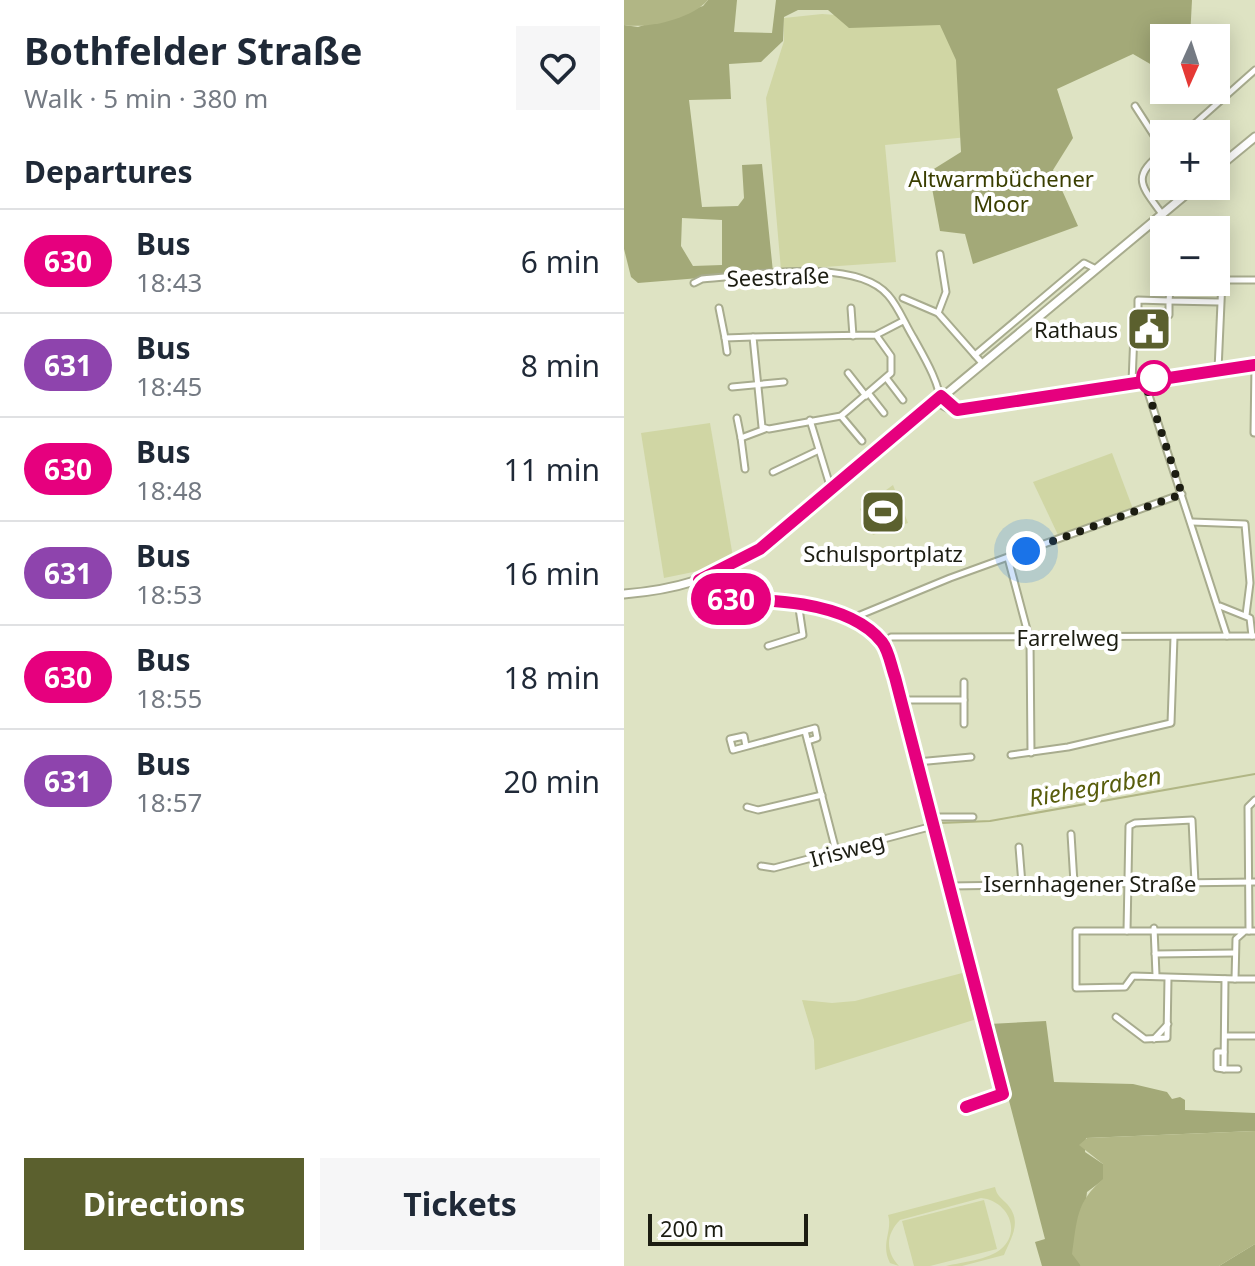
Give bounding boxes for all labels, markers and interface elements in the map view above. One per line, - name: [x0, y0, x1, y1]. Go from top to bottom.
- text: Bothfelder Straße: [24, 24, 362, 76]
- north arrow: [1150, 24, 1230, 104]
- map controls: [1150, 24, 1230, 296]
- button: heart: [516, 26, 600, 110]
- text: Walk · 5 min · 380 m: [24, 80, 268, 116]
- button: +: [1150, 120, 1230, 200]
- text: Departures: [24, 151, 193, 192]
- park label: Altwarmbüchener Moor: [908, 163, 1094, 218]
- button: −: [1150, 216, 1230, 296]
- text: Bus: [136, 223, 191, 264]
- text: 6 min: [521, 241, 600, 282]
- text: 630: [44, 242, 92, 280]
- street label: Seestraße: [726, 259, 830, 293]
- text: 18:43: [136, 264, 202, 300]
- public building icon: Rathaus: [1125, 305, 1173, 353]
- place label: Rathaus: [1034, 314, 1118, 344]
- text: Bus: [136, 327, 191, 368]
- text: 8 min: [521, 345, 600, 386]
- text: 631: [44, 346, 92, 384]
- unlabelled marker: [1137, 361, 1171, 395]
- text: 18:45: [136, 368, 202, 404]
- text: Bus: [136, 431, 191, 472]
- text: 11 min: [504, 449, 600, 490]
- text: 630: [44, 450, 92, 488]
- text: 18:48: [136, 472, 202, 508]
- sports icon: Schulsportplatz: [859, 488, 907, 536]
- your location: [1006, 531, 1046, 571]
- text: Bus: [136, 535, 191, 576]
- place label: Schulsportplatz: [803, 538, 963, 568]
- text: 16 min: [504, 553, 600, 594]
- text: 631: [44, 554, 92, 592]
- line badge: 630: [685, 573, 777, 625]
- text: 18:53: [136, 576, 202, 612]
- text: 630: [707, 580, 755, 618]
- street label: Farrelweg: [1017, 622, 1119, 652]
- text: Bus: [136, 639, 191, 680]
- text: 18 min: [504, 657, 600, 698]
- text: 630: [44, 658, 92, 696]
- text: 18:55: [136, 680, 202, 716]
- text: Bus: [136, 743, 191, 784]
- water label: Riehegraben: [1026, 758, 1164, 814]
- text: 20 min: [504, 761, 600, 802]
- text: 631: [44, 762, 92, 800]
- text: 18:57: [136, 784, 202, 820]
- street label: Irisweg: [806, 825, 888, 873]
- street label: Isernhagener Straße: [983, 868, 1197, 898]
- button: Directions: [24, 1158, 304, 1250]
- button: Tickets: [320, 1158, 600, 1250]
- scale bar: [648, 1210, 808, 1246]
- text: 200 m: [660, 1213, 724, 1243]

